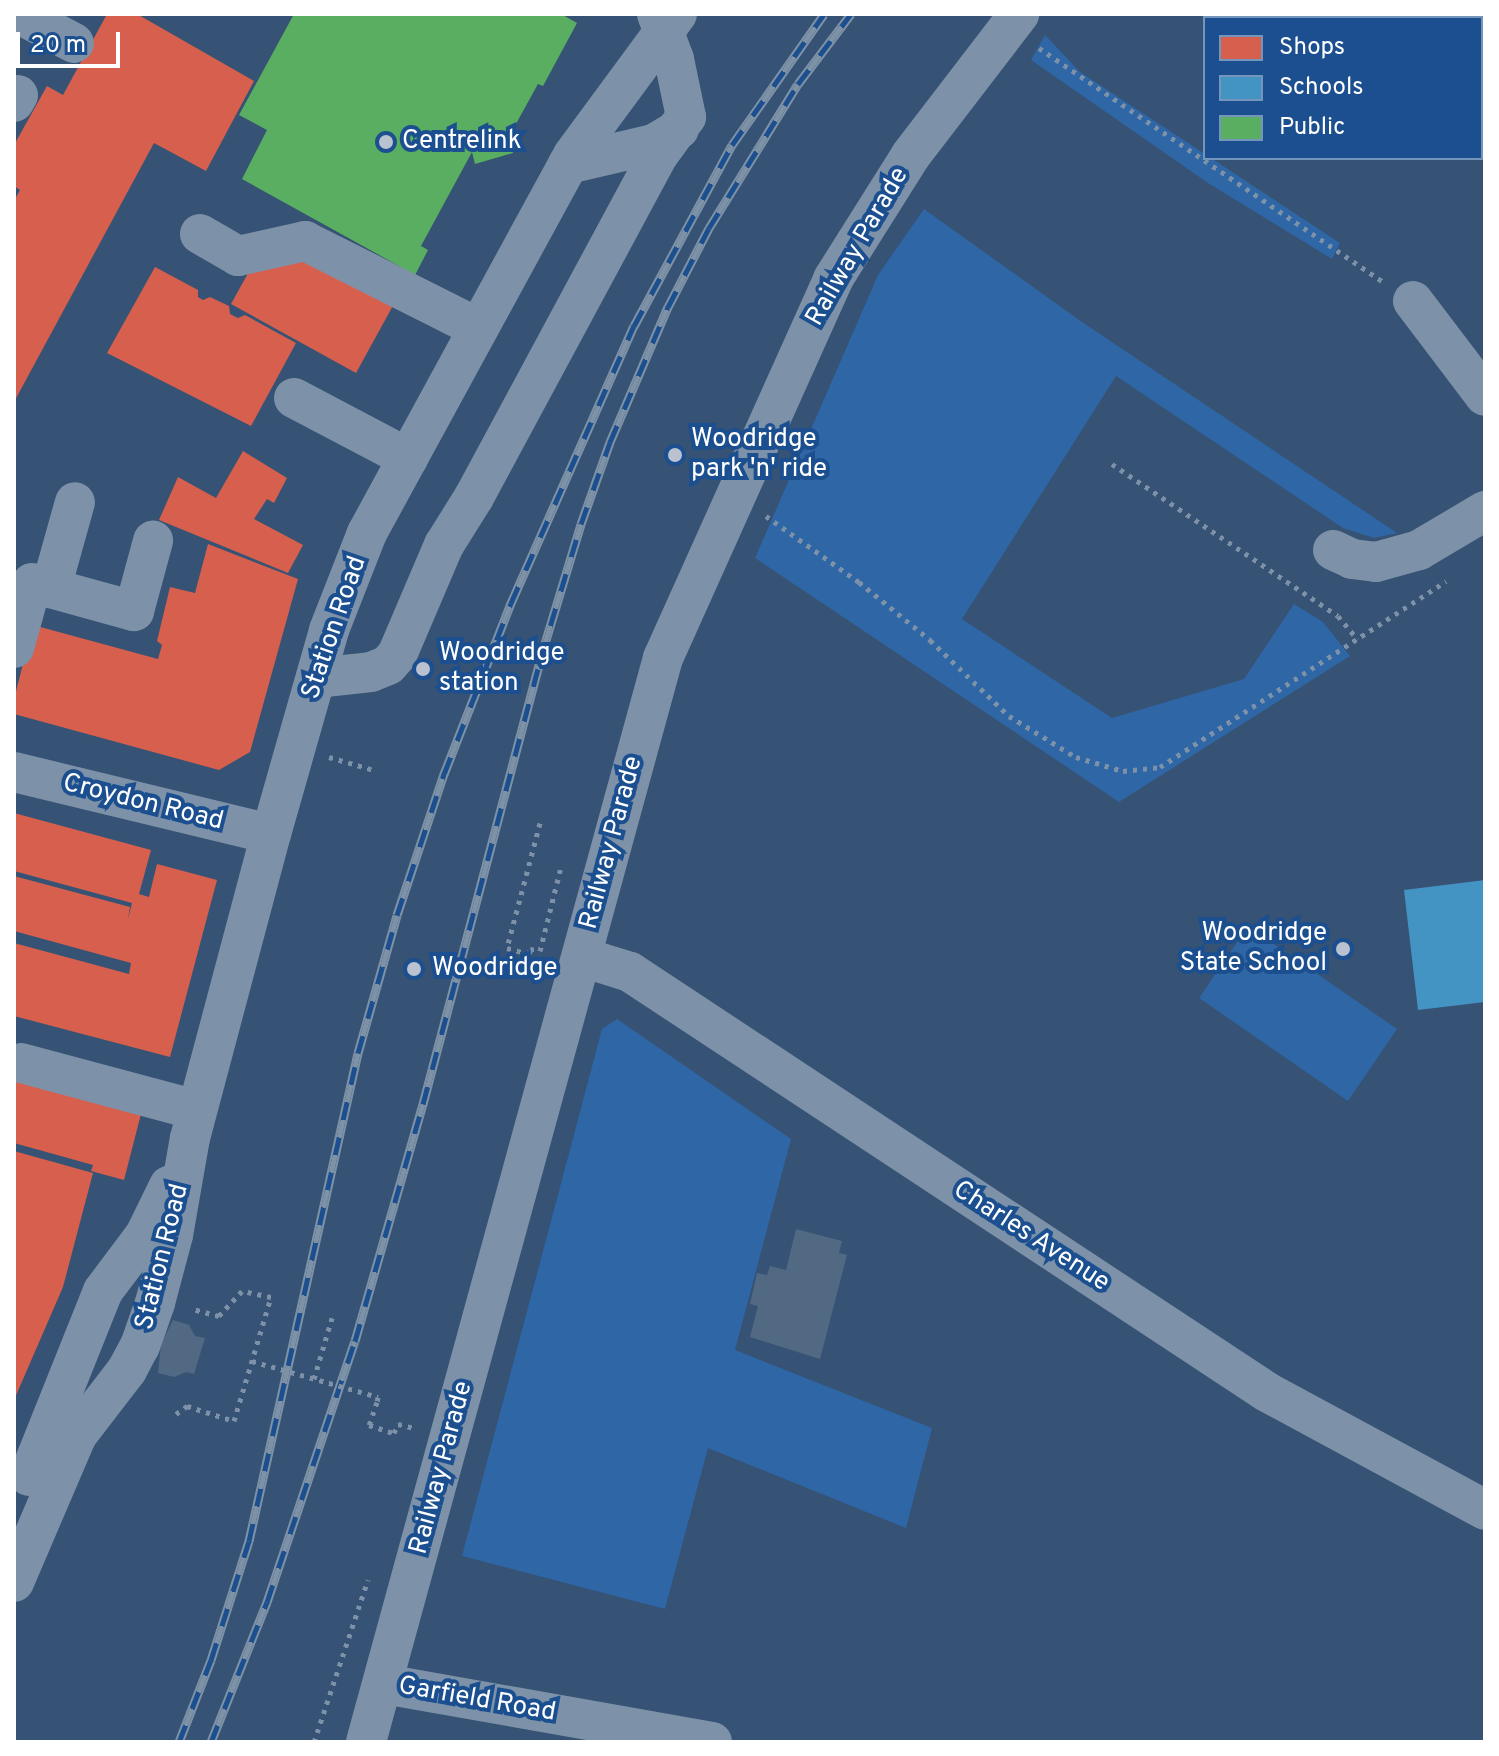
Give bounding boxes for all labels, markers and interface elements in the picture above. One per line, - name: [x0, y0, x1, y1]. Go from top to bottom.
- scale bar: [20, 16, 124, 66]
- legend: [1203, 16, 1483, 160]
- text: 20 m: [30, 31, 86, 61]
- text: Shops: [1279, 33, 1345, 63]
- text: Schools: [1279, 73, 1364, 103]
- text: Public: [1279, 113, 1345, 143]
- place label: Centrelink: [402, 126, 522, 158]
- marker: Centrelink: [377, 133, 395, 151]
- street label: Railway Parade: [800, 162, 916, 332]
- place label: Woodridge park 'n' ride: [691, 424, 827, 486]
- marker: Woodridge park 'n' ride: [666, 446, 684, 464]
- street label: Station Road: [296, 552, 374, 704]
- place label: Woodridge station: [439, 638, 564, 700]
- marker: Woodridge station: [414, 660, 432, 678]
- street label: Railway Parade: [574, 753, 650, 933]
- street label: Croydon Road: [60, 768, 226, 838]
- place label: Woodridge State School: [1180, 918, 1327, 980]
- marker: Woodridge State School: [1334, 940, 1352, 958]
- place label: Woodridge: [432, 953, 557, 985]
- marker: Woodridge: [403, 958, 425, 980]
- street label: Charles Avenue: [946, 1175, 1116, 1299]
- street label: Station Road: [130, 1181, 196, 1333]
- street label: Railway Parade: [404, 1378, 480, 1558]
- street label: Garfield Road: [396, 1671, 558, 1729]

